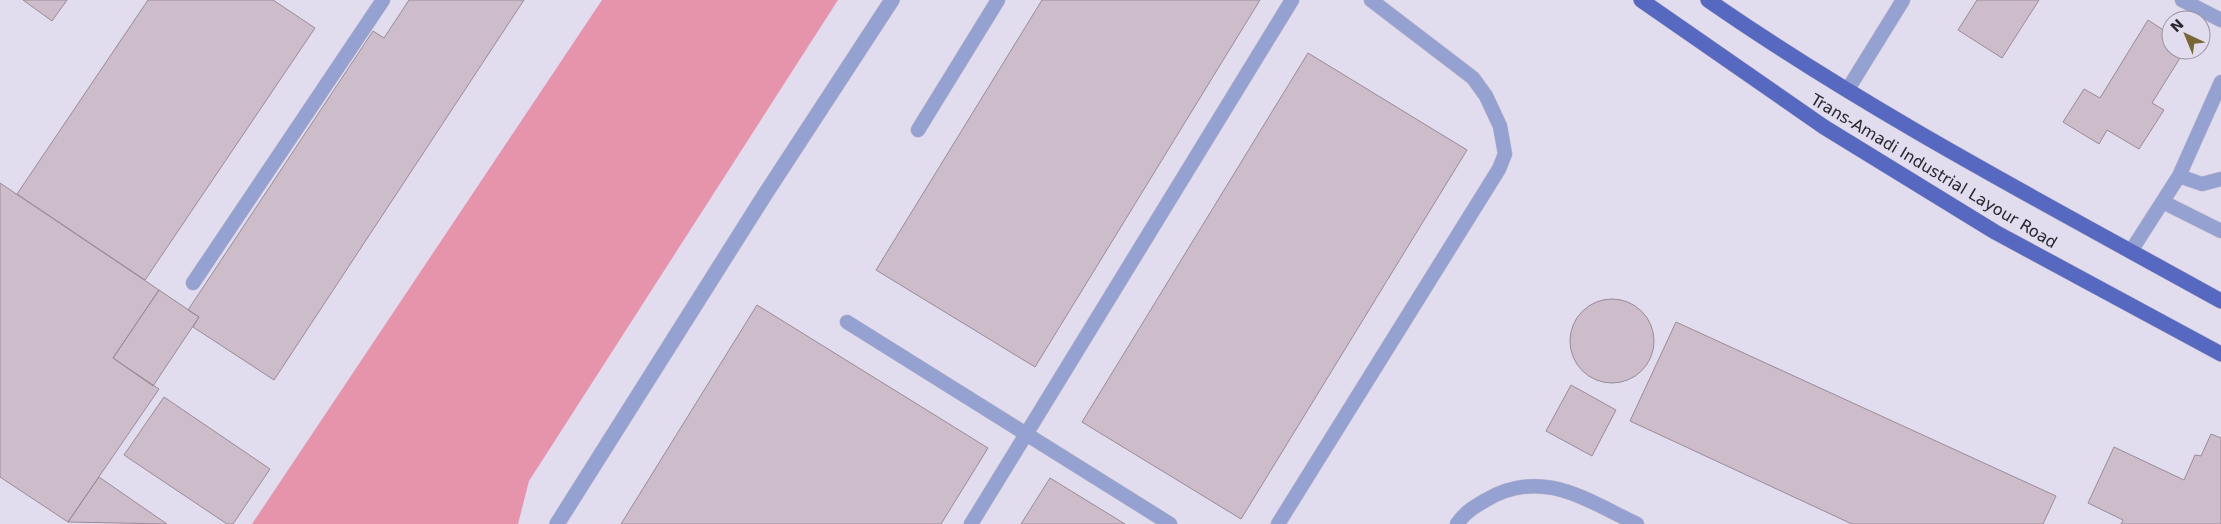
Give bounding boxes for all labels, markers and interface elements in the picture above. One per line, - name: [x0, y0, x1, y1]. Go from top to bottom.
- north arrow: [2161, 10, 2211, 60]
- text: N: [2167, 16, 2187, 35]
- street label: Trans-Amadi Industrial Layour Road: [1807, 89, 2061, 252]

